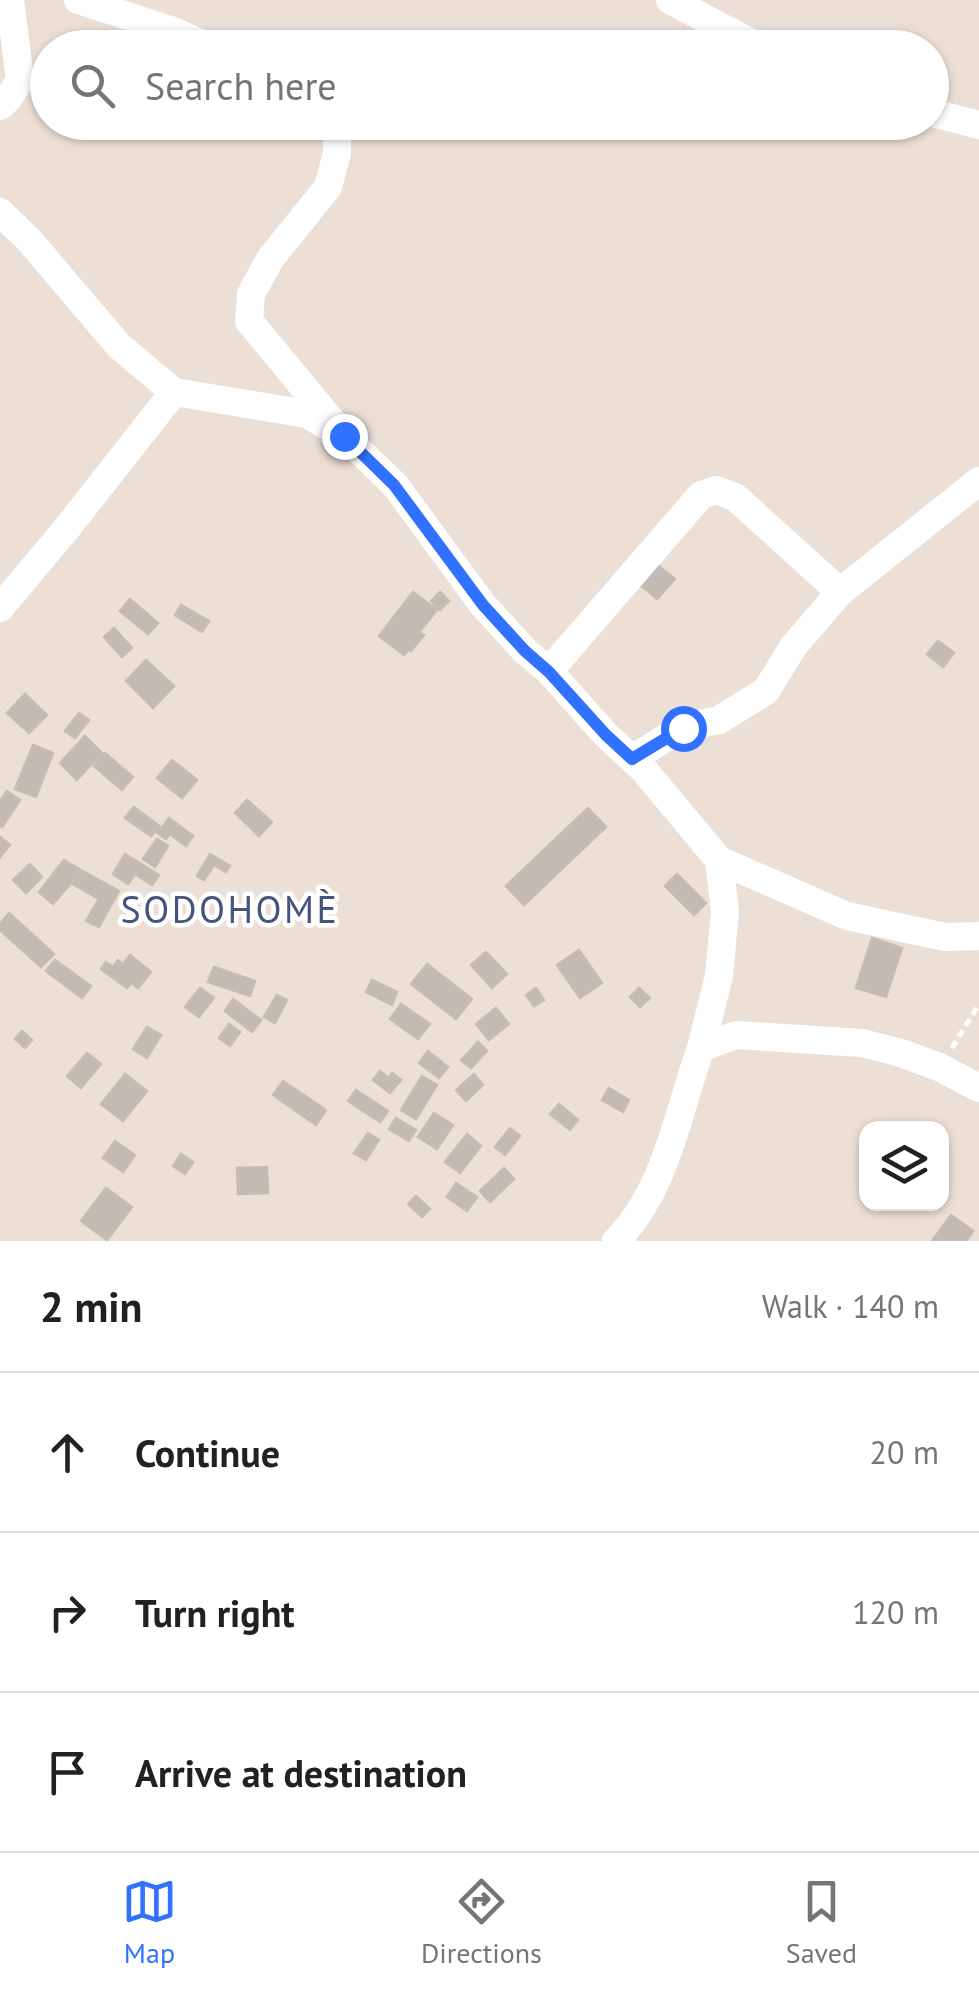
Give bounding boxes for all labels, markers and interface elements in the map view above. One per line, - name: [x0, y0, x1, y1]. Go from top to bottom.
- search box: [30, 30, 949, 140]
- icon: search: [65, 58, 120, 113]
- text: Search here: [145, 61, 337, 110]
- route end: [322, 414, 368, 460]
- route start: [661, 706, 707, 752]
- district label: SODOHOMÈ: [121, 884, 339, 933]
- map controls: [859, 1121, 949, 1211]
- button: layers: [859, 1121, 949, 1211]
- text: 2 min: [40, 1279, 142, 1334]
- text: Walk · 140 m: [762, 1285, 939, 1327]
- icon: ahead: [40, 1425, 95, 1480]
- text: Continue: [135, 1428, 280, 1477]
- text: 20 m: [870, 1431, 939, 1473]
- icon: right: [40, 1585, 95, 1640]
- text: Turn right: [135, 1588, 295, 1637]
- text: 120 m: [852, 1591, 939, 1633]
- icon: arrive: [40, 1745, 95, 1800]
- text: Arrive at destination: [135, 1748, 467, 1797]
- tab: Map: [122, 1874, 177, 1971]
- tab: Directions: [421, 1874, 542, 1971]
- tab: Saved: [786, 1874, 857, 1971]

